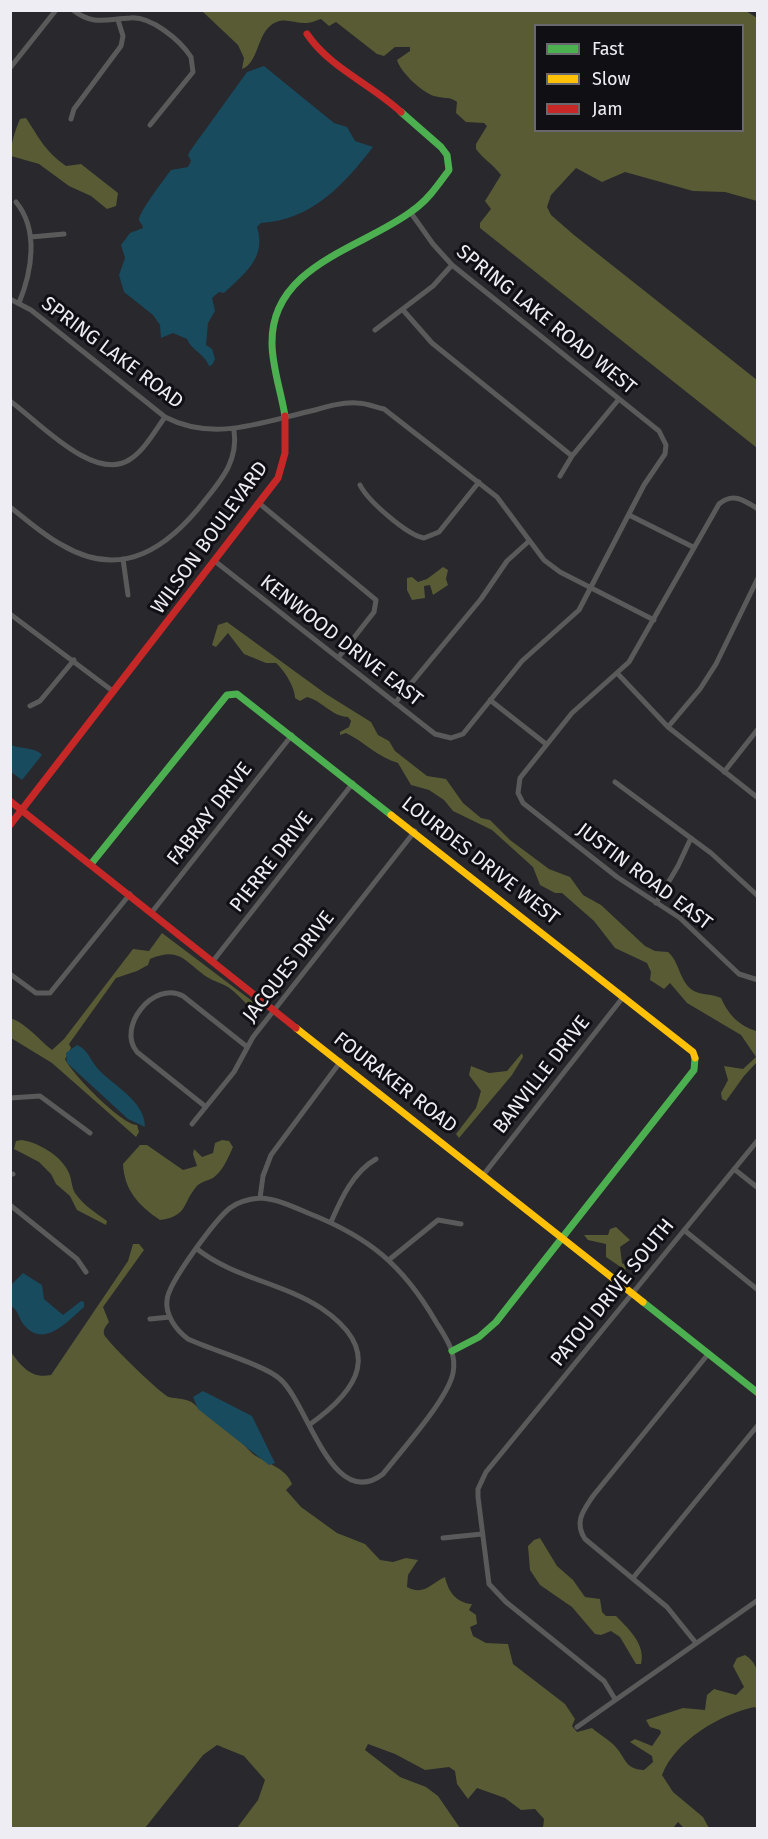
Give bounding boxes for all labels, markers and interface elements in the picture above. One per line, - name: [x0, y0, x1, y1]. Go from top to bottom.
- legend: [534, 24, 744, 132]
- text: Fast: [592, 38, 624, 60]
- text: Slow: [592, 68, 630, 90]
- text: Jam: [592, 98, 623, 120]
- street label: SPRING LAKE ROAD WEST: [451, 240, 641, 400]
- street label: SPRING LAKE ROAD: [36, 292, 188, 414]
- street label: WILSON BOULEVARD: [147, 457, 273, 619]
- street label: KENWOOD DRIVE EAST: [255, 570, 427, 712]
- street label: FABRAY DRIVE: [162, 758, 258, 870]
- street label: LOURDES DRIVE WEST: [396, 792, 564, 930]
- street label: PIERRE DRIVE: [225, 807, 319, 917]
- street label: JUSTIN ROAD EAST: [572, 818, 716, 936]
- street label: JACQUES DRIVE: [238, 907, 340, 1027]
- street label: BANVILLE DRIVE: [489, 1011, 595, 1139]
- street label: FOURAKER ROAD: [329, 1027, 461, 1139]
- street label: PATOU DRIVE SOUTH: [546, 1214, 680, 1372]

